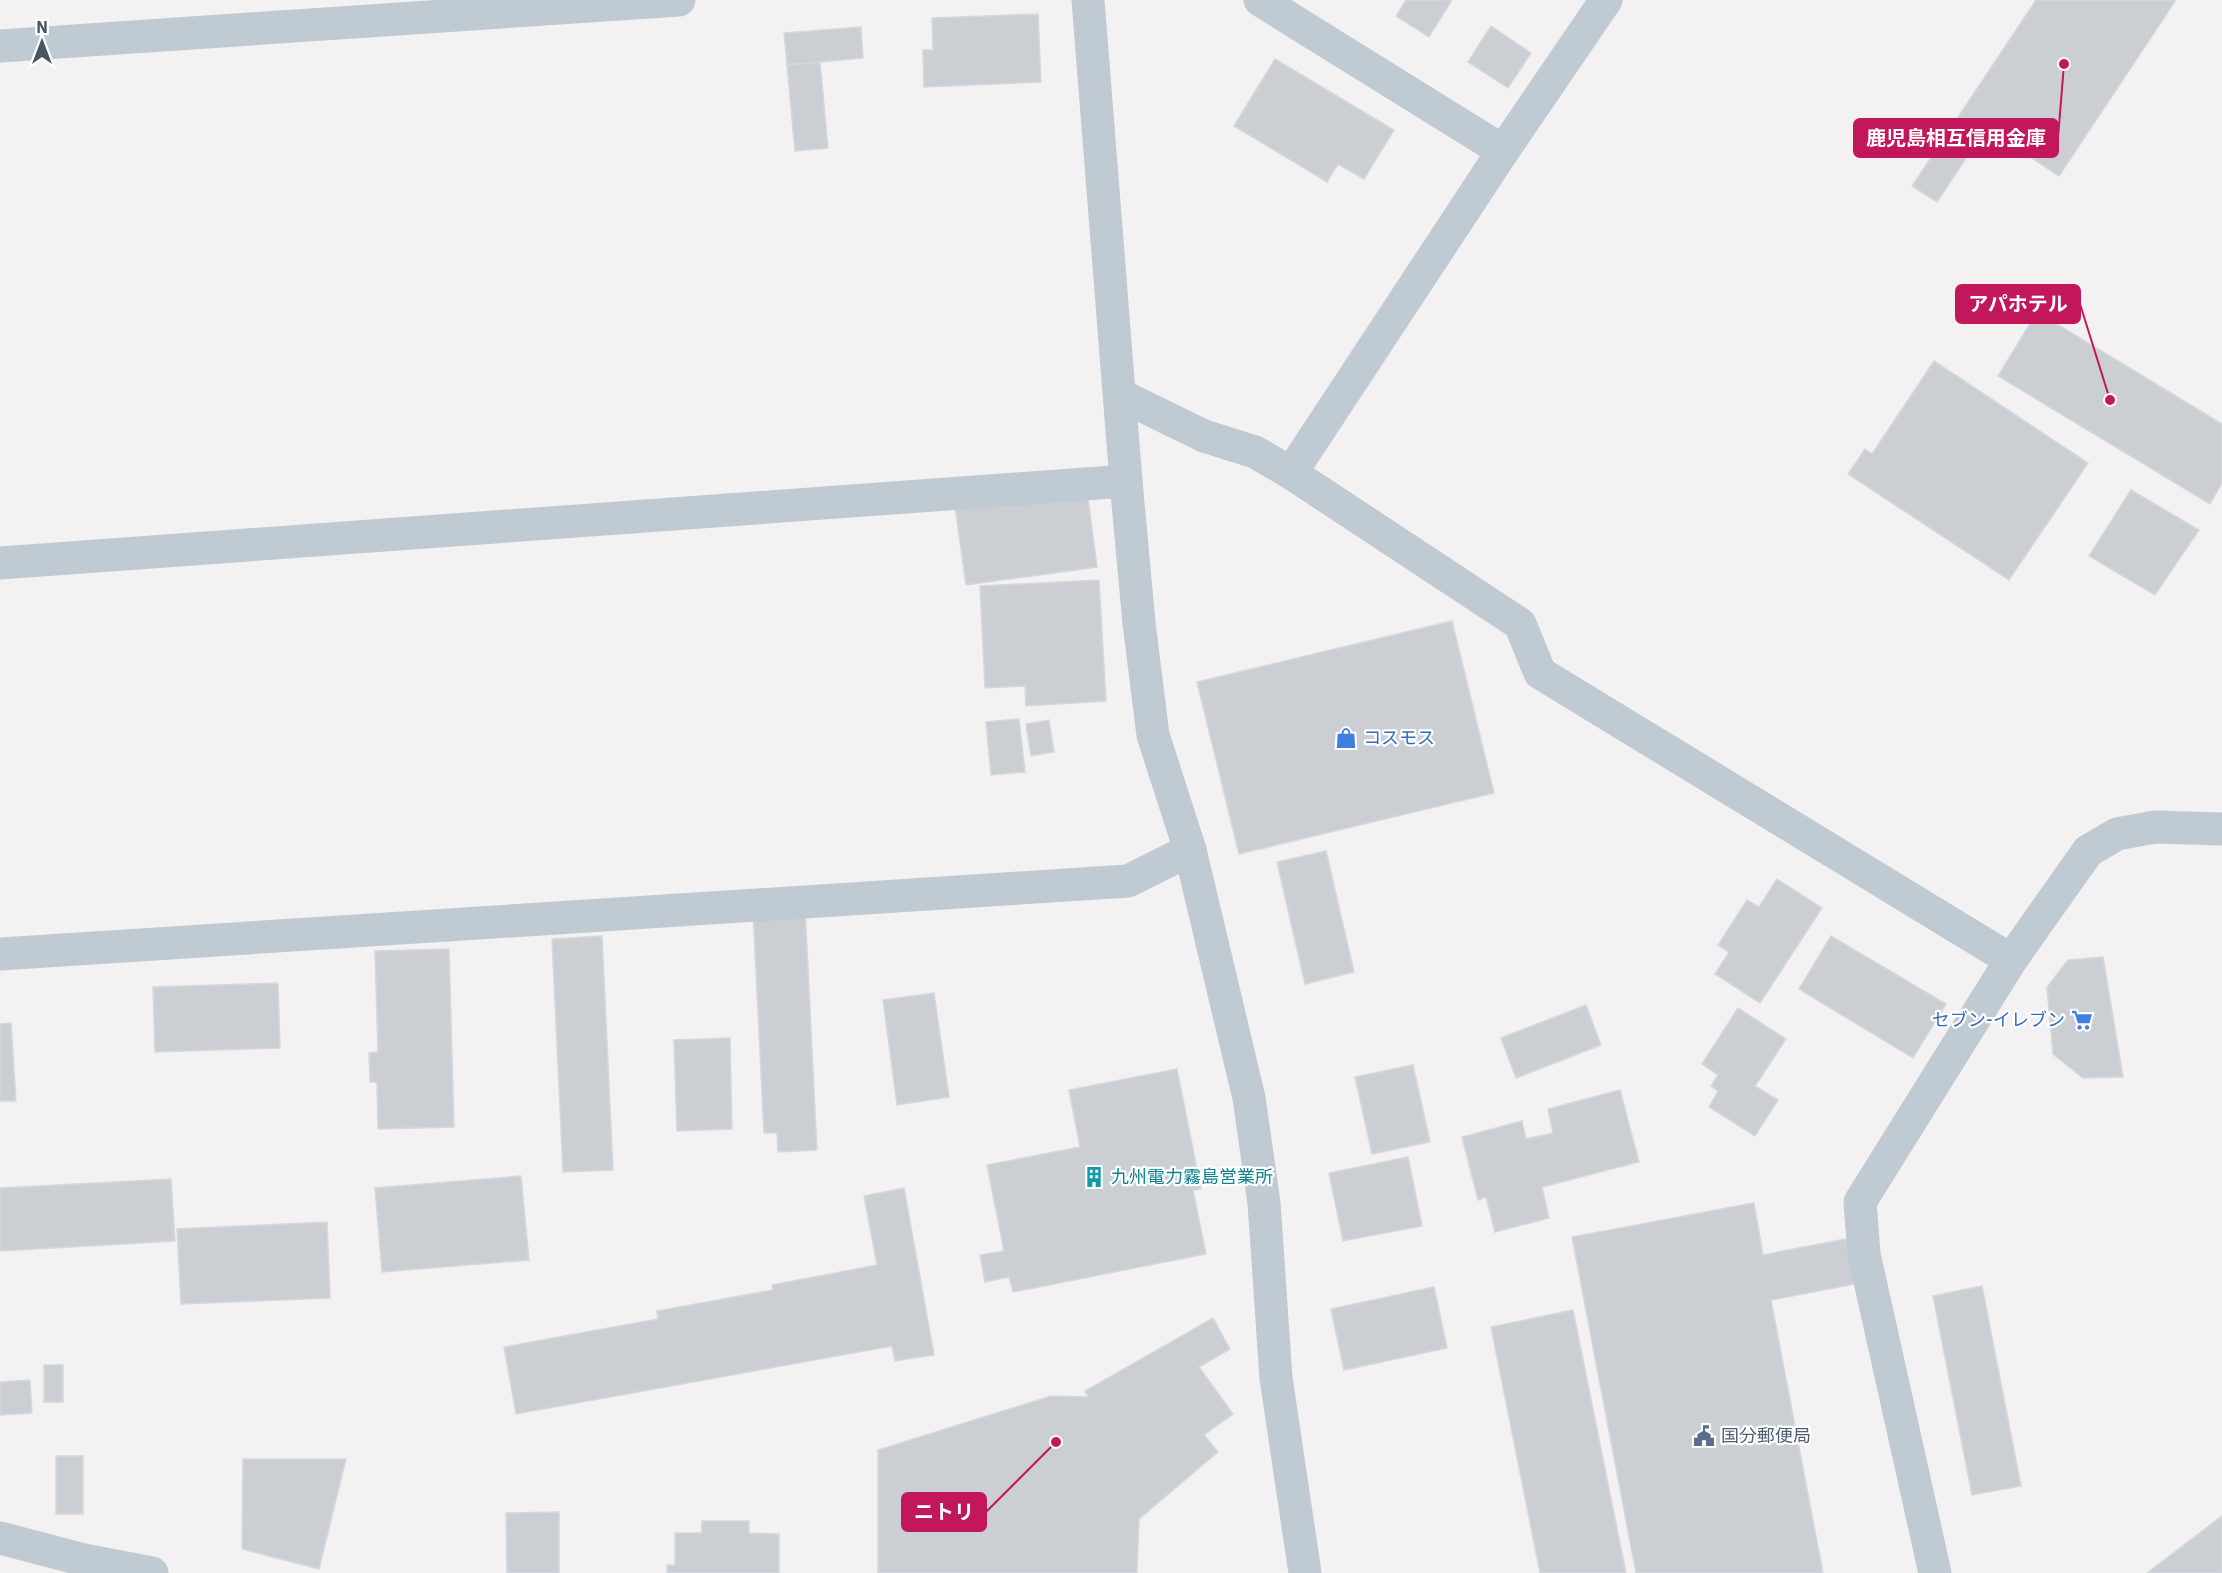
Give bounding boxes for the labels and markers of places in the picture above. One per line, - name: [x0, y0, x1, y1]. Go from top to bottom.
- callout: 鹿児島相互信用金庫: [1854, 119, 2058, 157]
- callout: アパホテル: [1956, 285, 2080, 323]
- shop icon: コスモス: [1334, 726, 1358, 750]
- place label: コスモス: [1363, 726, 1435, 749]
- place label: セブン-イレブン: [1932, 1008, 2065, 1031]
- supermarket icon: セブン-イレブン: [2070, 1008, 2094, 1032]
- building icon: 九州電力霧島営業所: [1082, 1165, 1106, 1189]
- place label: 九州電力霧島営業所: [1111, 1165, 1273, 1188]
- public building icon: 国分郵便局: [1692, 1424, 1716, 1448]
- place label: 国分郵便局: [1721, 1424, 1811, 1447]
- callout: ニトリ: [902, 1493, 986, 1531]

